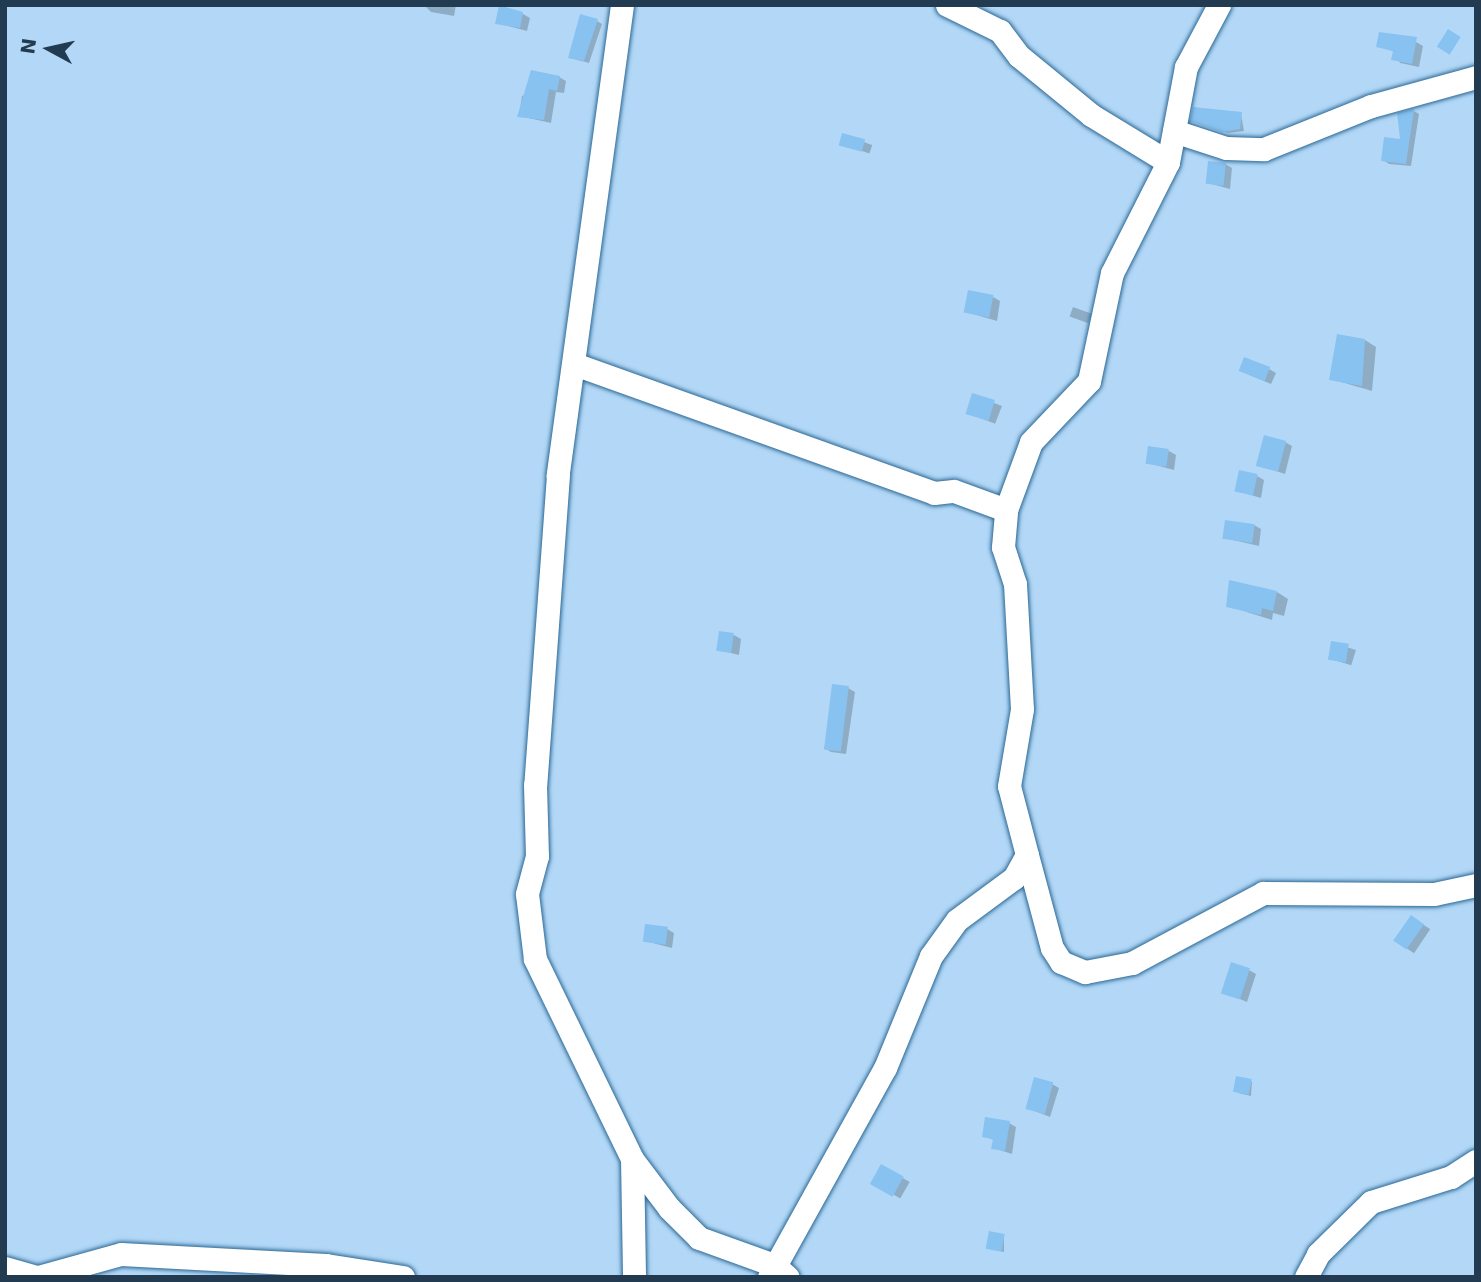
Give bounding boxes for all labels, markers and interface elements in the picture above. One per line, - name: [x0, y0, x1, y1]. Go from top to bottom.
- north arrow: [14, 14, 84, 84]
- text: N: [16, 37, 40, 55]

